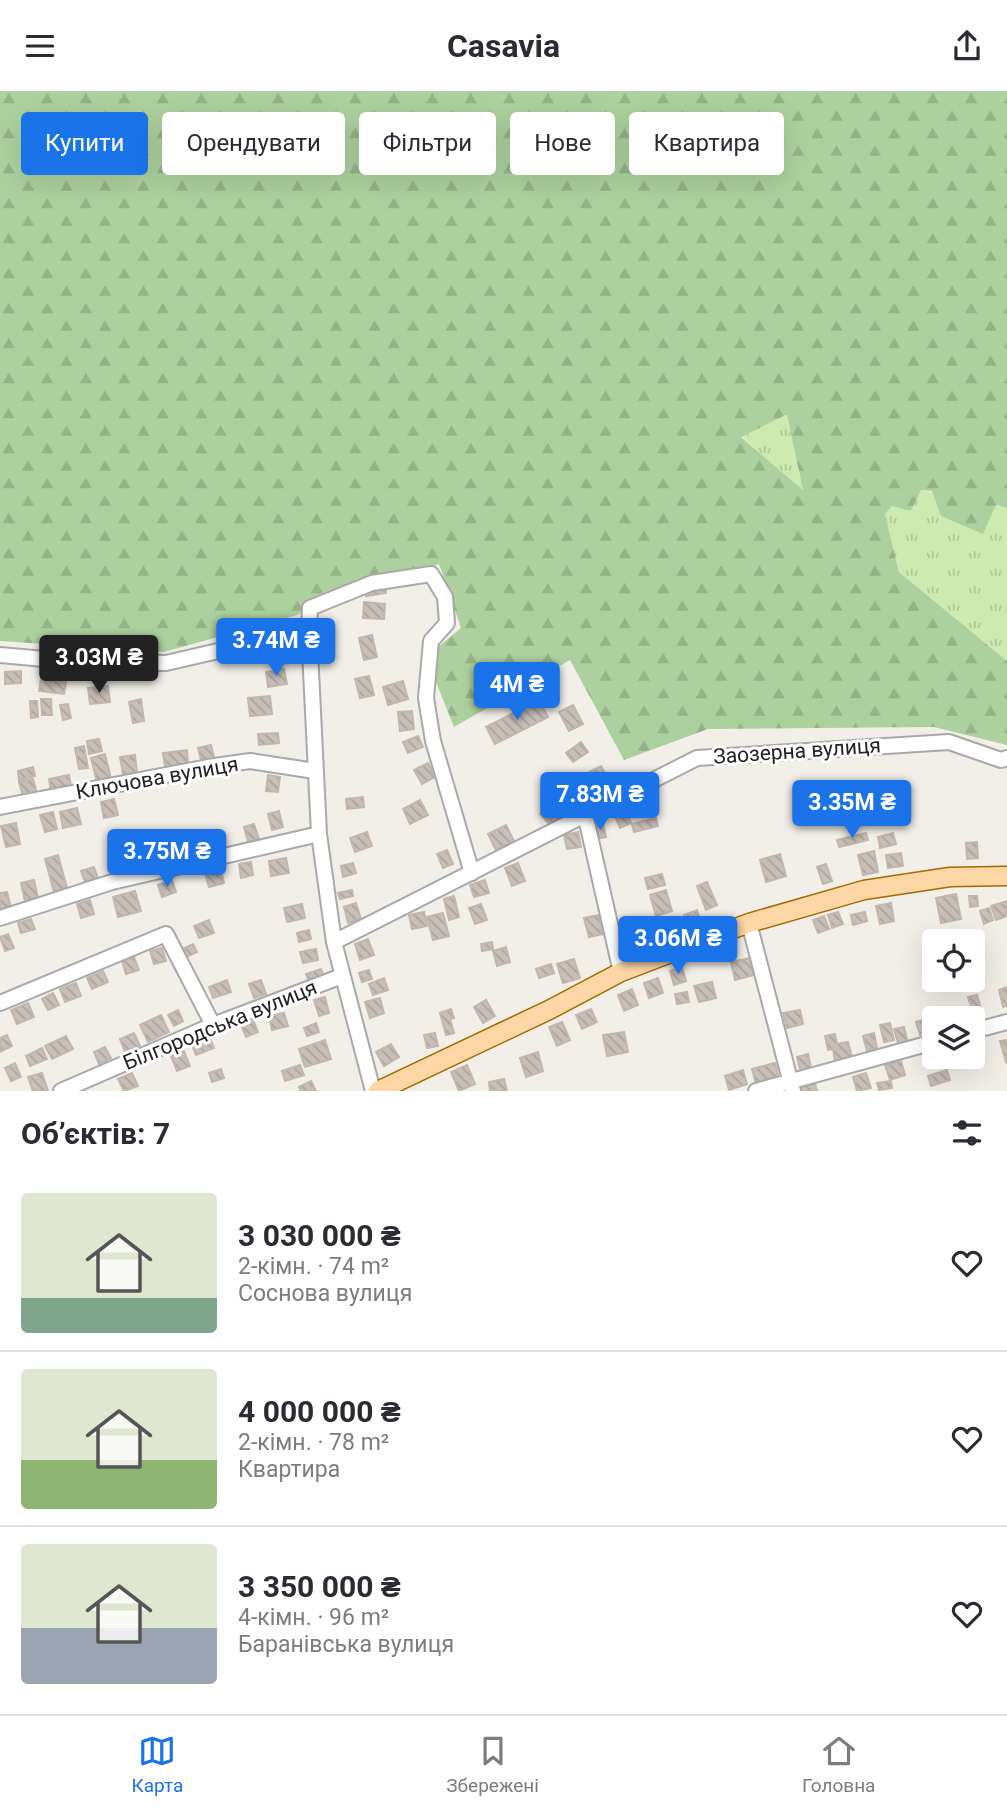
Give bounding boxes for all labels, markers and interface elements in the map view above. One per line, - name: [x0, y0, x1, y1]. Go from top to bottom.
- icon: menu: [21, 27, 59, 65]
- text: Casavia: [447, 27, 560, 65]
- icon: share: [948, 27, 986, 65]
- chip: Купити: [21, 112, 148, 175]
- chip: Орендувати: [162, 112, 345, 175]
- chip: Фільтри: [359, 112, 496, 175]
- chip: Нове: [510, 112, 615, 175]
- chip: Квартира: [629, 112, 784, 175]
- pin: 3.74M ₴: [211, 619, 341, 678]
- text: 3.74M ₴: [232, 627, 320, 654]
- pin: 3.03M ₴: [34, 635, 164, 695]
- text: 3.03M ₴: [55, 644, 143, 671]
- pin: 4M ₴: [476, 663, 558, 722]
- text: 4M ₴: [490, 671, 544, 698]
- street label: Заозерна вулиця: [712, 733, 882, 769]
- street label: Ключова вулиця: [74, 752, 240, 804]
- pin: 7.83M ₴: [535, 773, 665, 832]
- text: 7.83M ₴: [556, 781, 644, 808]
- pin: 3.35M ₴: [787, 781, 917, 840]
- text: 3.35M ₴: [808, 789, 896, 816]
- pin: 3.75M ₴: [102, 829, 232, 889]
- text: 3.75M ₴: [123, 838, 211, 865]
- pin: 3.06M ₴: [613, 917, 743, 976]
- text: 3.06M ₴: [634, 925, 722, 952]
- map controls: [922, 929, 985, 1069]
- button: locate: [922, 929, 985, 992]
- street label: Білгородська вулиця: [120, 975, 320, 1075]
- button: layers: [922, 1006, 985, 1069]
- icon: filters: [948, 1114, 986, 1152]
- text: Об’єктів: 7: [21, 1116, 170, 1151]
- text: 3 030 000 ₴: [238, 1218, 401, 1253]
- icon: home: [77, 1221, 161, 1305]
- icon: heart: [948, 1244, 986, 1282]
- text: 2-кімн. · 74 m²: [238, 1253, 389, 1280]
- text: Соснова вулиця: [238, 1280, 412, 1307]
- text: 4 000 000 ₴: [238, 1394, 401, 1429]
- icon: home: [77, 1397, 161, 1481]
- icon: heart: [948, 1420, 986, 1458]
- text: 2-кімн. · 78 m²: [238, 1429, 389, 1456]
- text: Квартира: [238, 1456, 340, 1483]
- text: 3 350 000 ₴: [238, 1569, 401, 1604]
- icon: home: [77, 1572, 161, 1656]
- icon: heart: [948, 1595, 986, 1633]
- text: 4-кімн. · 96 m²: [238, 1604, 389, 1631]
- text: Баранівська вулиця: [238, 1631, 454, 1658]
- tab: Карта: [132, 1732, 183, 1797]
- tab: Збережені: [446, 1732, 539, 1797]
- tab: Головна: [802, 1732, 875, 1797]

